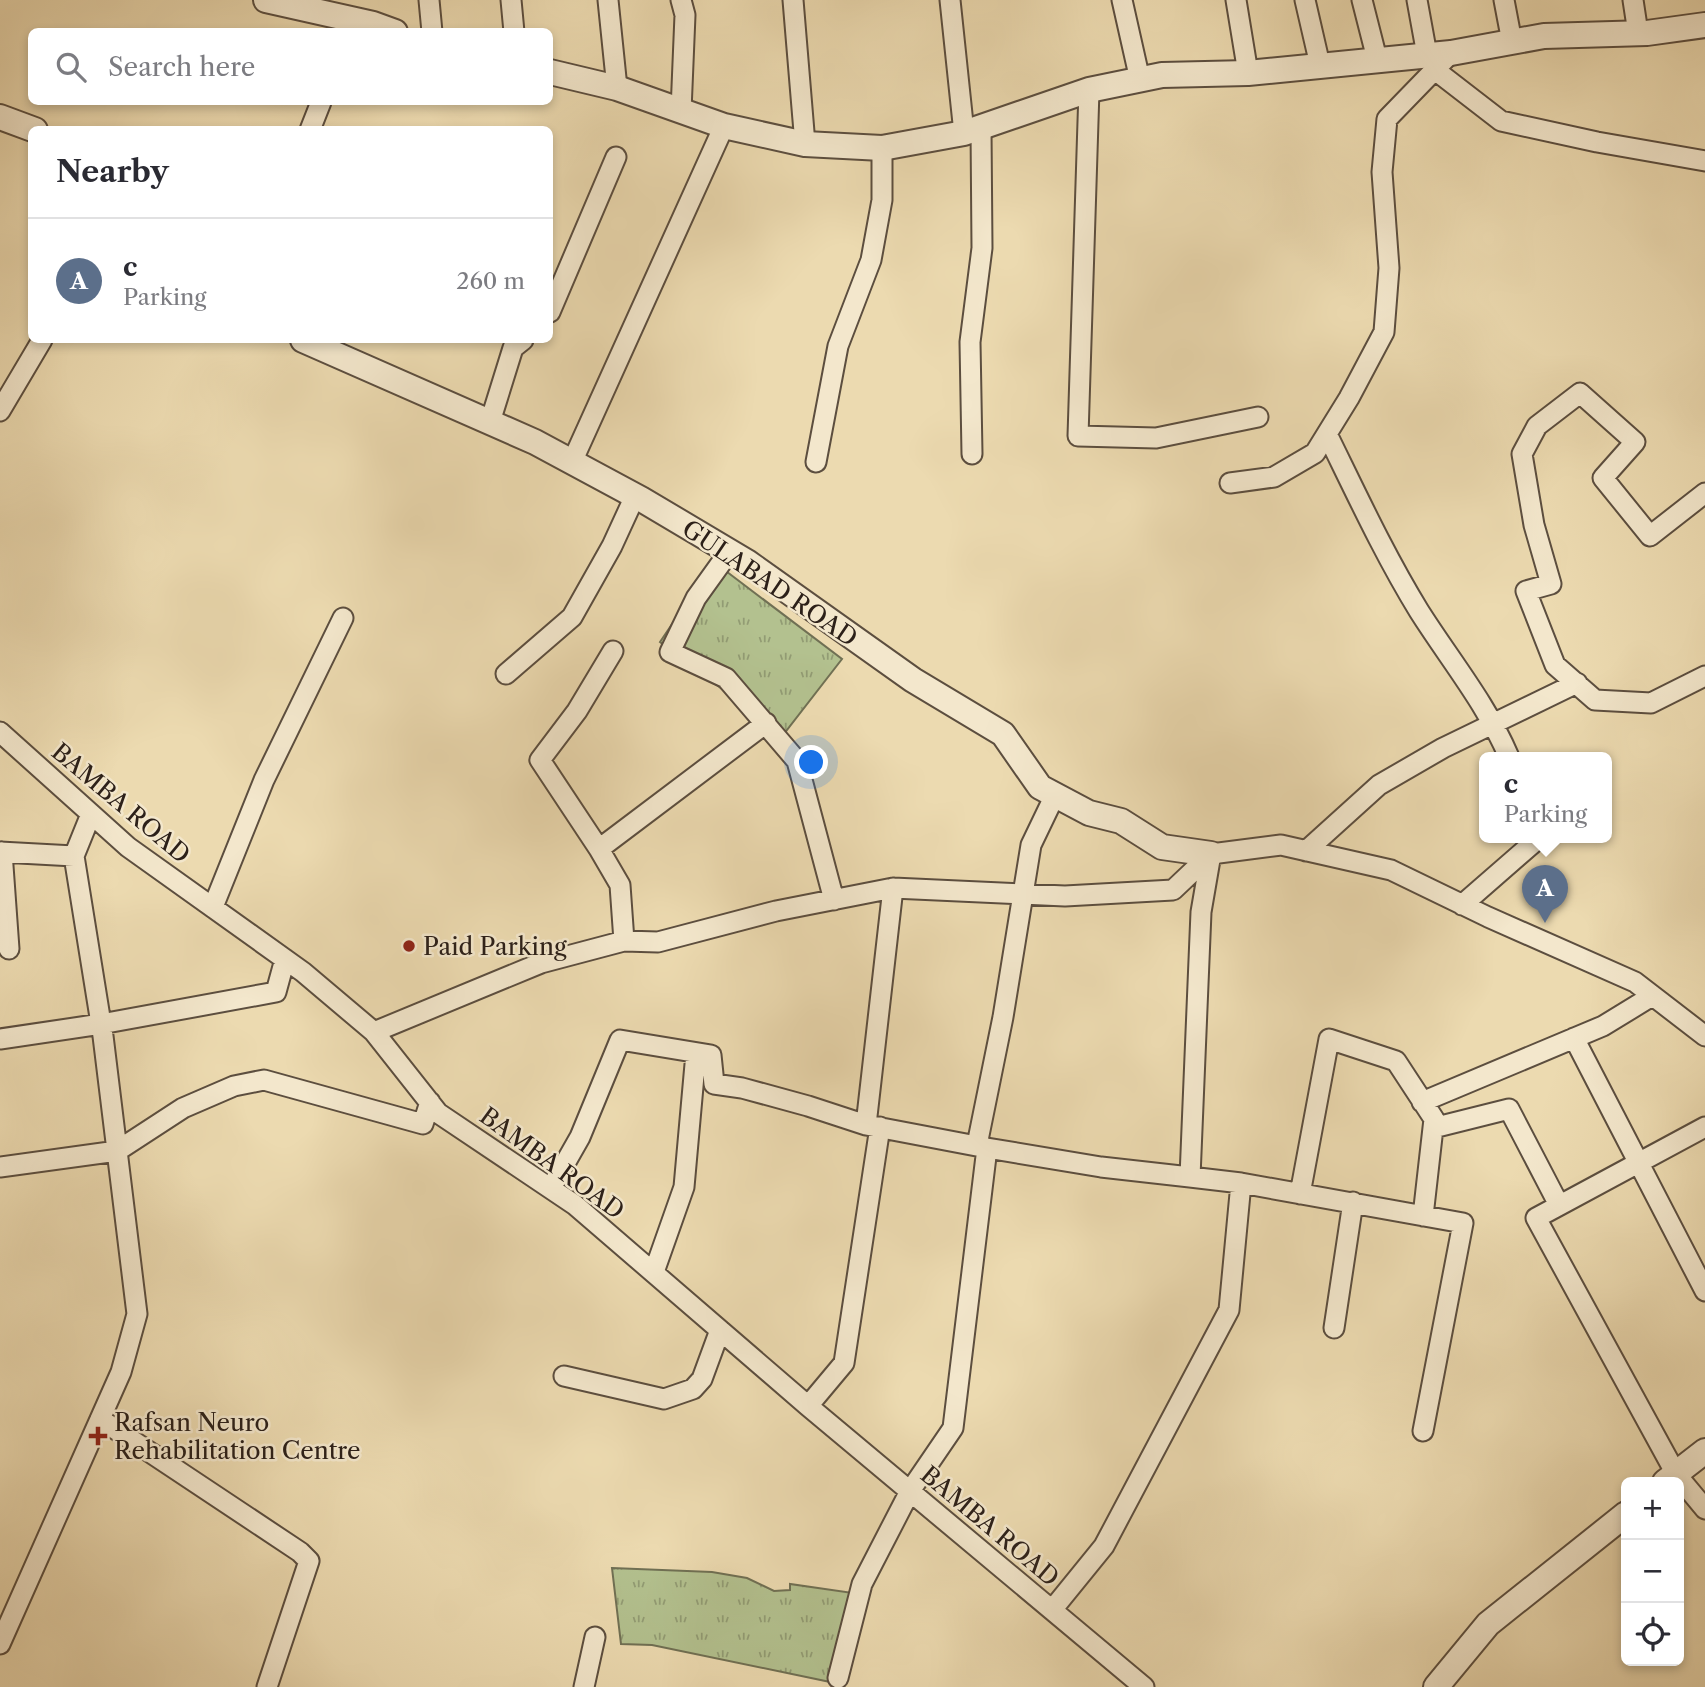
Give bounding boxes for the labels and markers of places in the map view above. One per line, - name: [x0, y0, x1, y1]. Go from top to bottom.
- pin: A: [1522, 865, 1568, 923]
- place label: Paid Parking: [423, 932, 567, 961]
- marker: Paid Parking: [401, 938, 417, 954]
- place label: Rafsan Neuro Rehabilitation Centre: [114, 1408, 361, 1465]
- marker: Rafsan Neuro Rehabilitation Centre: [88, 1426, 108, 1446]

